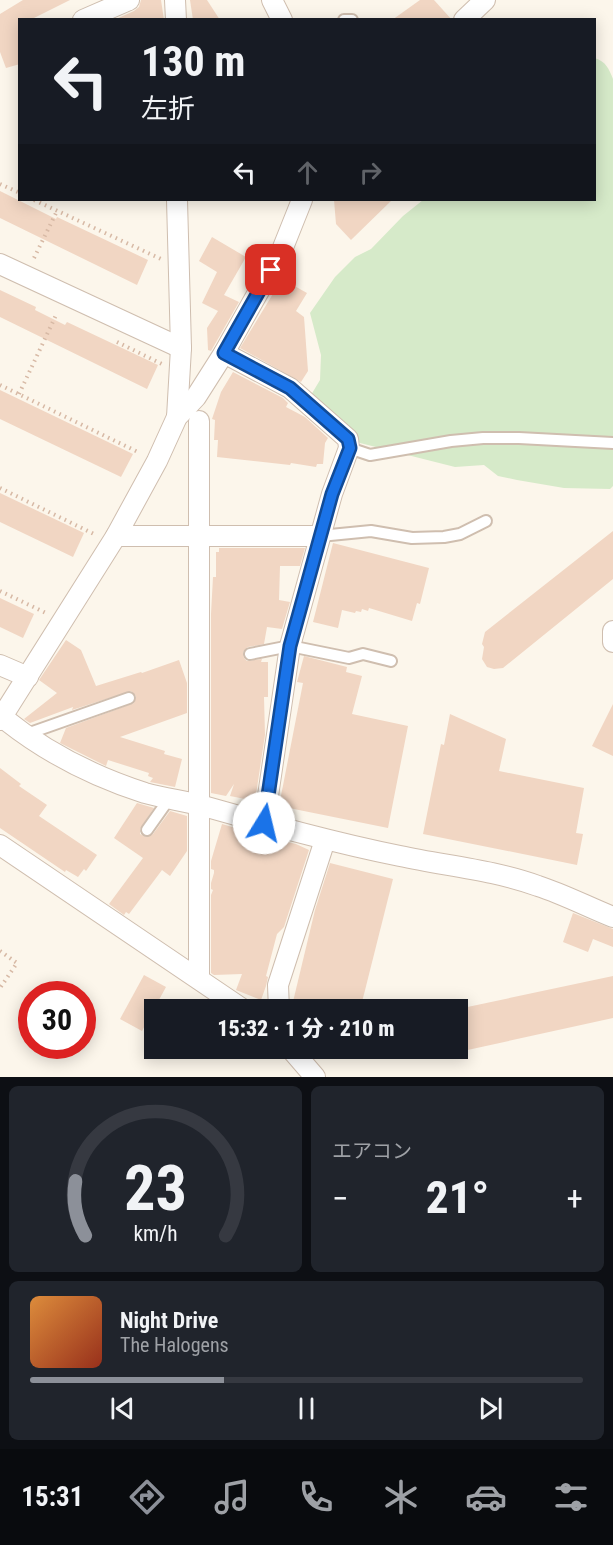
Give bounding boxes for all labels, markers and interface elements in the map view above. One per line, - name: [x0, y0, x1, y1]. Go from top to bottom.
- text: 130 m: [141, 37, 246, 86]
- icon: left: [42, 42, 120, 120]
- text: 左折: [141, 93, 195, 125]
- icon: left: [228, 156, 261, 189]
- icon: ahead: [291, 156, 324, 189]
- icon: right: [354, 156, 387, 189]
- pin: [245, 244, 296, 295]
- icon: arrive: [254, 253, 287, 286]
- position arrow: [232, 791, 296, 855]
- speed limit sign: 30: [18, 981, 96, 1059]
- text: 15:32 · 1 分 · 210 m: [217, 1016, 395, 1041]
- text: エアコン: [332, 1139, 412, 1163]
- text: 23: [124, 1152, 187, 1225]
- text: 21°: [426, 1171, 489, 1224]
- text: −: [332, 1179, 349, 1218]
- text: +: [567, 1179, 583, 1218]
- text: km/h: [133, 1221, 178, 1246]
- text: Night Drive: [120, 1308, 218, 1333]
- text: The Halogens: [120, 1333, 229, 1357]
- icon: previous: [106, 1392, 139, 1425]
- icon: pause: [290, 1392, 323, 1425]
- icon: next: [474, 1392, 507, 1425]
- icon: directions: [126, 1476, 168, 1518]
- icon: music: [211, 1476, 253, 1518]
- icon: phone: [295, 1476, 337, 1518]
- icon: climate: [380, 1476, 422, 1518]
- icon: car: [465, 1476, 507, 1518]
- icon: filters: [550, 1476, 592, 1518]
- text: 15:31: [21, 1481, 83, 1513]

